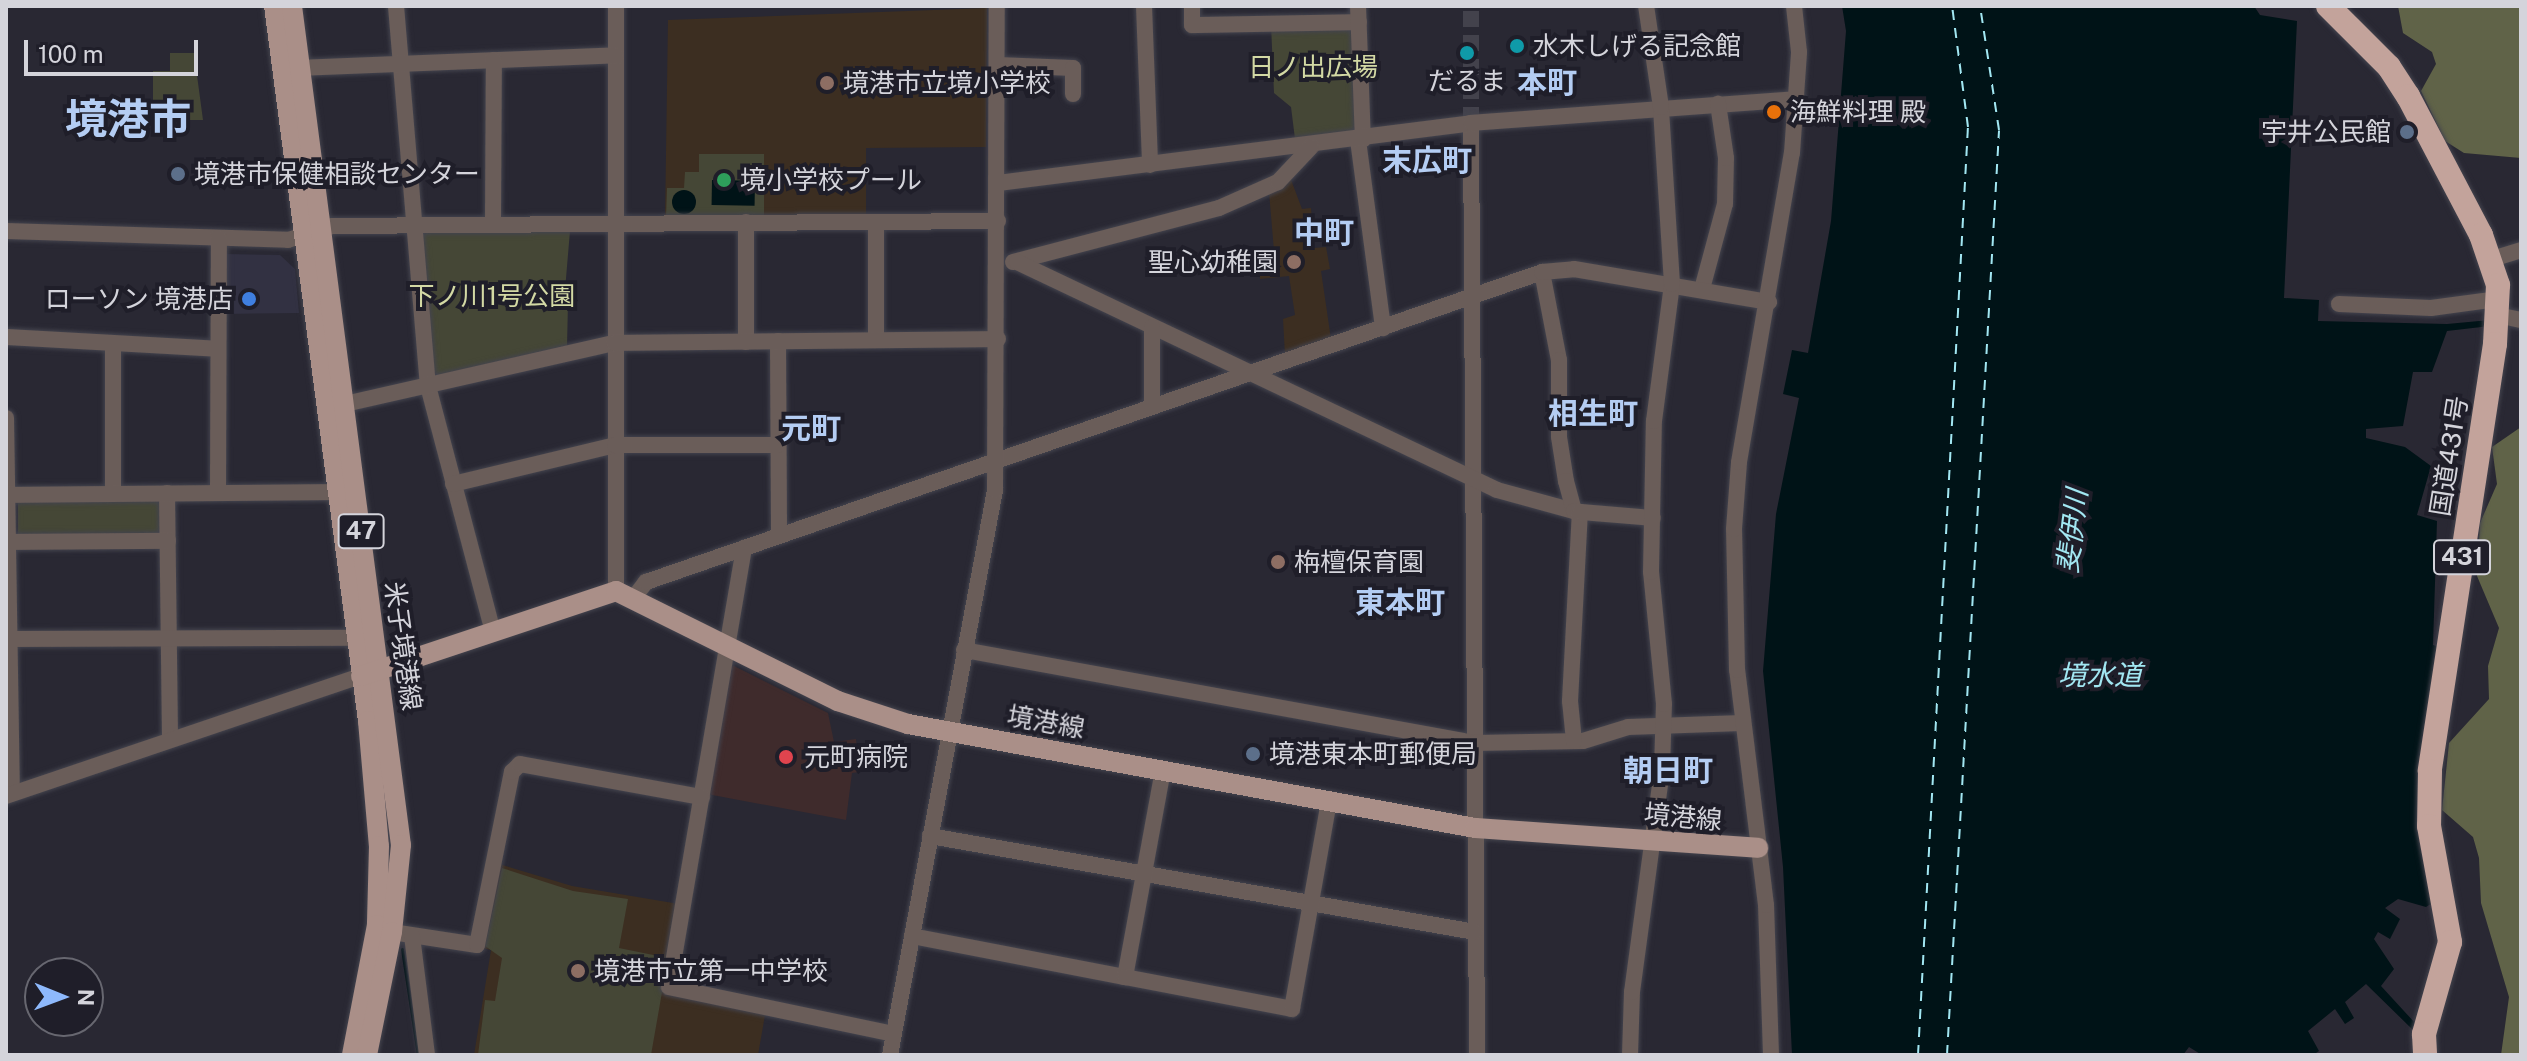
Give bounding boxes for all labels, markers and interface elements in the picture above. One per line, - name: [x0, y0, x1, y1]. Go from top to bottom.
- scale bar: [28, 24, 202, 74]
- place label: 水木しげる記念館: [1533, 30, 1741, 62]
- marker: 水木しげる記念館: [1508, 37, 1526, 55]
- text: 100 m: [38, 40, 104, 68]
- marker: だるま: [1458, 44, 1476, 62]
- park label: 日ノ出広場: [1248, 51, 1378, 83]
- district label: 本町: [1517, 64, 1577, 100]
- place label: だるま: [1428, 65, 1506, 97]
- place label: 境港市立境小学校: [843, 67, 1051, 99]
- marker: 境港市立境小学校: [818, 74, 836, 92]
- district label: 境港市: [65, 94, 191, 144]
- place label: 海鮮料理 殿: [1790, 96, 1926, 128]
- marker: 海鮮料理 殿: [1765, 103, 1783, 121]
- place label: 宇井公民館: [2261, 116, 2391, 148]
- marker: 宇井公民館: [2398, 123, 2416, 141]
- district label: 末広町: [1382, 142, 1472, 178]
- place label: 境港市保健相談センター: [194, 158, 480, 190]
- place label: 境小学校プール: [740, 164, 922, 196]
- marker: 境港市保健相談センター: [169, 165, 187, 183]
- marker: 境小学校プール: [715, 171, 733, 189]
- district label: 中町: [1294, 214, 1354, 250]
- place label: 聖心幼稚園: [1148, 246, 1278, 278]
- marker: 聖心幼稚園: [1285, 253, 1303, 271]
- park label: 下ノ川1号公園: [409, 280, 575, 312]
- place label: ローソン 境港店: [45, 283, 233, 315]
- marker: ローソン 境港店: [240, 290, 258, 308]
- street label: 国道431号: [2424, 394, 2474, 518]
- district label: 相生町: [1548, 395, 1638, 431]
- district label: 元町: [781, 410, 841, 446]
- water label: 斐伊川: [2050, 487, 2094, 575]
- road number: 47: [337, 511, 385, 551]
- road number: 431: [2432, 537, 2492, 577]
- place label: 栴檀保育園: [1294, 546, 1424, 578]
- marker: 栴檀保育園: [1269, 553, 1287, 571]
- street label: 米子境港線: [379, 579, 427, 713]
- district label: 東本町: [1355, 584, 1445, 620]
- water label: 境水道: [2058, 658, 2142, 692]
- street label: 境港線: [1005, 700, 1087, 744]
- place label: 境港東本町郵便局: [1269, 738, 1477, 770]
- place label: 元町病院: [804, 741, 908, 773]
- marker: 境港東本町郵便局: [1244, 745, 1262, 763]
- marker: 元町病院: [775, 746, 797, 768]
- district label: 朝日町: [1623, 752, 1713, 788]
- street label: 境港線: [1643, 798, 1723, 836]
- place label: 境港市立第一中学校: [594, 955, 828, 987]
- north arrow: [24, 957, 104, 1037]
- marker: 境港市立第一中学校: [569, 962, 587, 980]
- text: N: [73, 989, 99, 1006]

